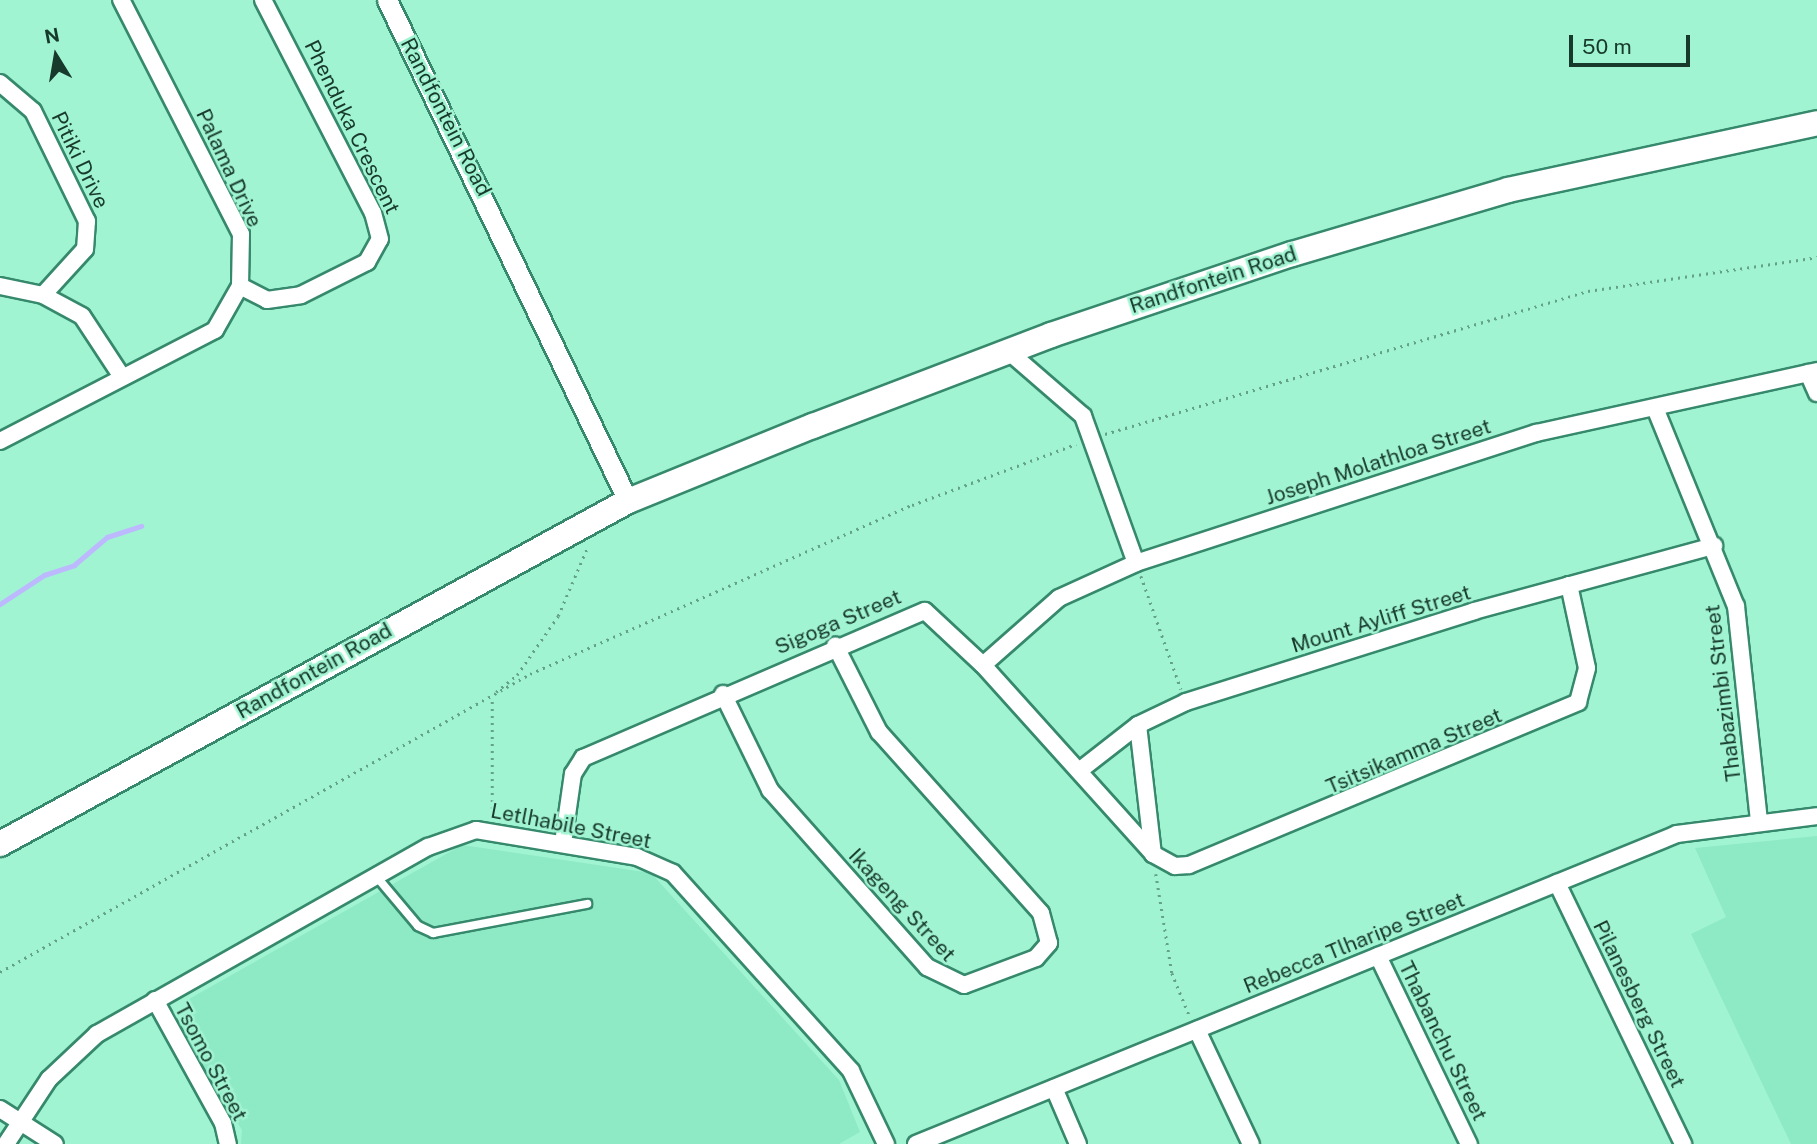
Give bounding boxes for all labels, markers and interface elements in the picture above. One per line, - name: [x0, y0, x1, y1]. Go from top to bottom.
- north arrow: [21, 21, 91, 91]
- scale bar: [1572, 21, 1693, 65]
- text: N: [43, 23, 61, 48]
- street label: Randfontein Road: [395, 34, 497, 200]
- text: 50 m: [1582, 34, 1632, 59]
- street label: Phenduka Crescent: [299, 36, 405, 218]
- street label: Palama Drive: [191, 105, 267, 231]
- street label: Pitiki Drive: [46, 108, 114, 212]
- street label: Randfontein Road: [1126, 241, 1300, 319]
- street label: Joseph Molathloa Street: [1262, 414, 1494, 510]
- street label: Mount Ayliff Street: [1288, 580, 1474, 658]
- street label: Sigoga Street: [771, 584, 905, 660]
- street label: Thabazimbi Street: [1700, 603, 1746, 783]
- street label: Randfontein Road: [232, 618, 396, 724]
- street label: Tsitsikamma Street: [1322, 703, 1506, 799]
- street label: Letlhabile Street: [488, 798, 654, 854]
- street label: Ikageng Street: [843, 843, 961, 967]
- street label: Rebecca Tlharipe Street: [1240, 887, 1468, 999]
- street label: Pilanesberg Street: [1588, 916, 1690, 1092]
- street label: Thabanchu Street: [1393, 957, 1493, 1125]
- street label: Tsomo Street: [169, 999, 253, 1125]

